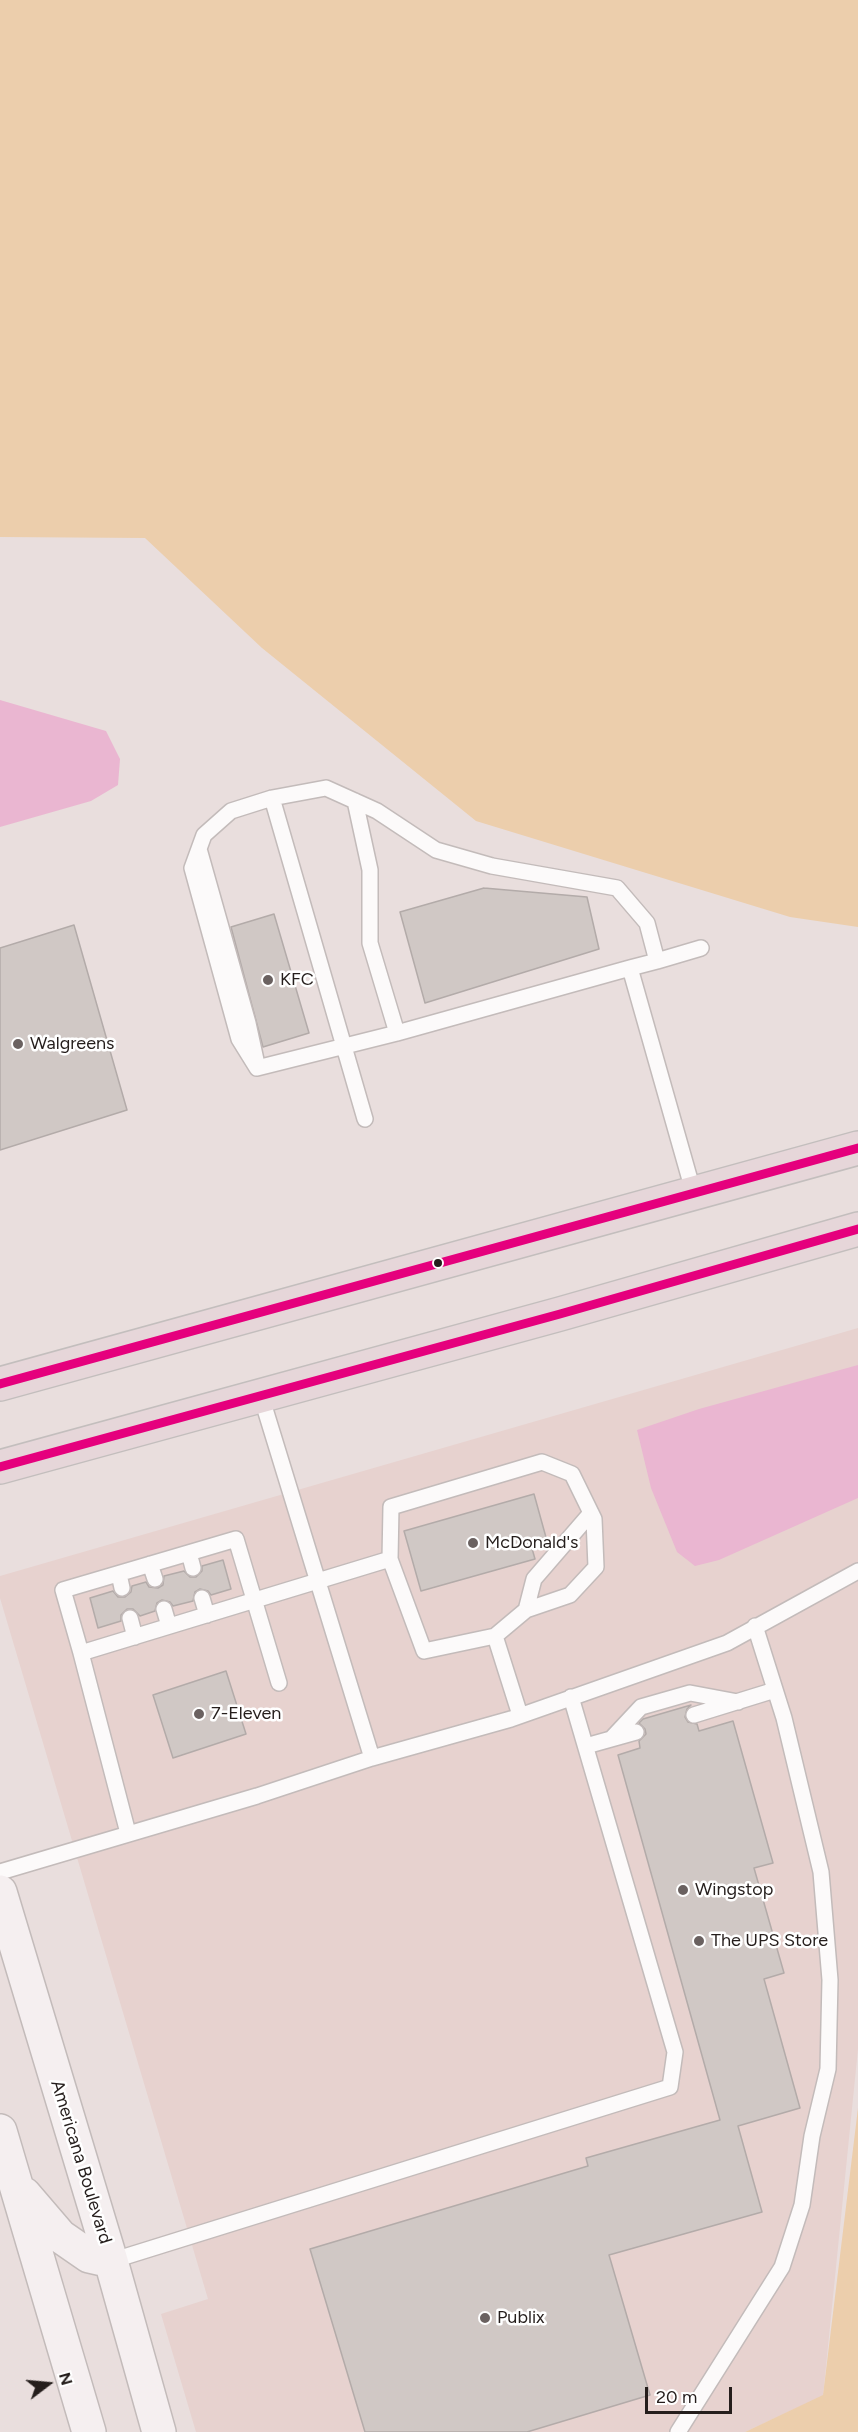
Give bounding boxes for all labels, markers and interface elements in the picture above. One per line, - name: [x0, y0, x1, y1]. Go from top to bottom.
- place label: KFC: [280, 969, 314, 991]
- marker: KFC: [261, 973, 275, 987]
- place label: Walgreens: [30, 1033, 114, 1055]
- marker: Walgreens: [11, 1037, 25, 1051]
- unlabelled marker: [432, 1257, 444, 1269]
- place label: McDonald's: [485, 1532, 579, 1554]
- marker: McDonald's: [466, 1536, 480, 1550]
- place label: 7-Eleven: [211, 1703, 281, 1725]
- marker: 7-Eleven: [192, 1707, 206, 1721]
- place label: Wingstop: [695, 1879, 773, 1901]
- marker: Wingstop: [676, 1883, 690, 1897]
- place label: The UPS Store: [711, 1930, 828, 1952]
- marker: The UPS Store: [692, 1934, 706, 1948]
- street label: Americana Boulevard: [46, 2077, 116, 2247]
- place label: Publix: [497, 2307, 545, 2329]
- marker: Publix: [478, 2311, 492, 2325]
- north arrow: [18, 2354, 78, 2414]
- text: N: [55, 2370, 77, 2387]
- scale bar: [648, 2375, 735, 2413]
- text: 20 m: [656, 2386, 697, 2408]

